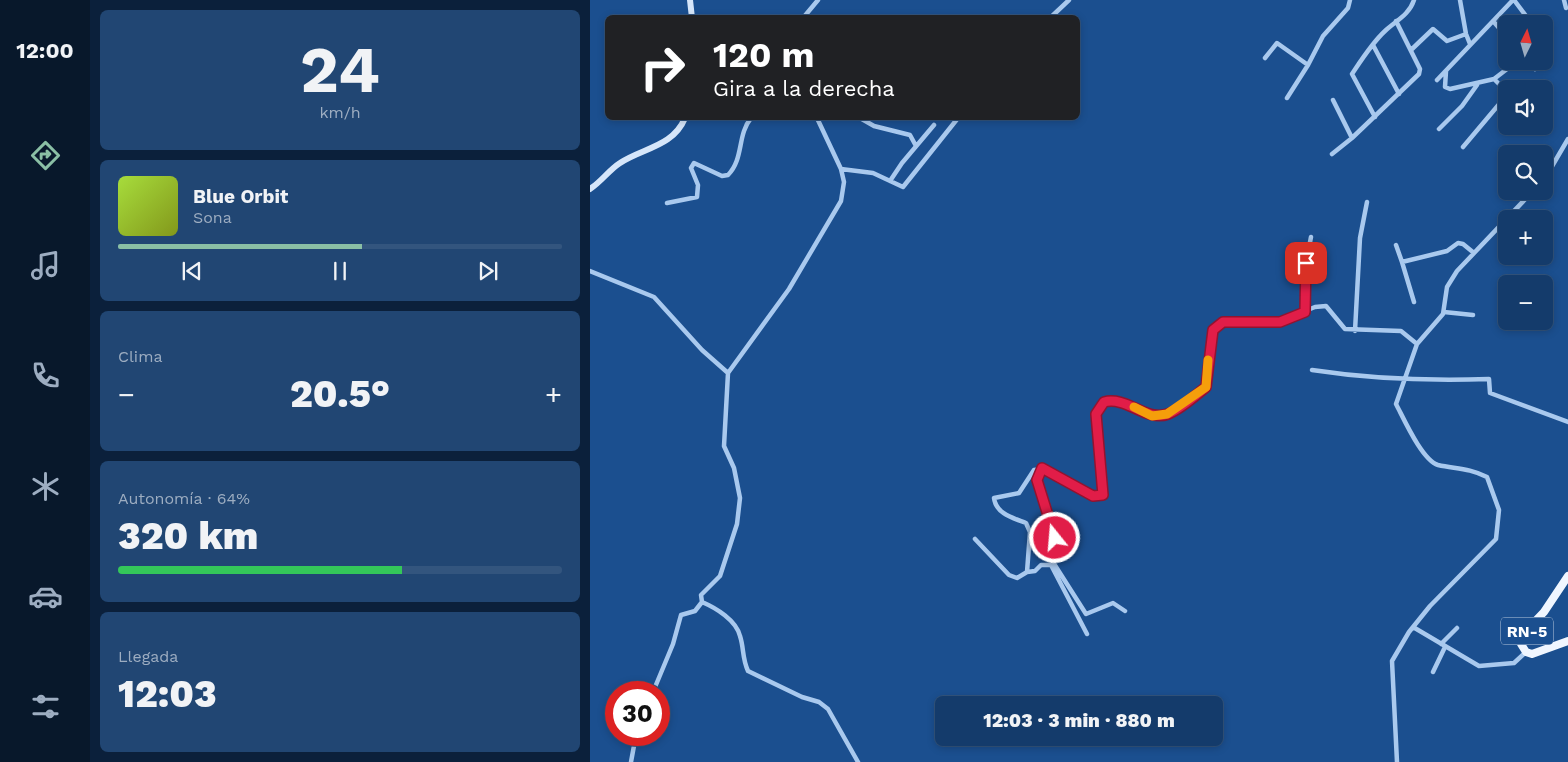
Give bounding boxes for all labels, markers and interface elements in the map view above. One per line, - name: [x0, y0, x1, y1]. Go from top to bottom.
- north arrow: [1498, 15, 1552, 70]
- map controls: [1498, 15, 1553, 330]
- text: 24: [300, 32, 380, 108]
- text: 120 m: [713, 34, 814, 76]
- icon: right: [630, 35, 695, 100]
- text: 12:00: [16, 38, 74, 63]
- text: Gira a la derecha: [713, 76, 895, 101]
- button: sound: [1498, 80, 1553, 135]
- text: km/h: [319, 103, 361, 122]
- icon: directions: [28, 138, 63, 173]
- button: search: [1498, 145, 1553, 200]
- text: Blue Orbit: [193, 185, 288, 208]
- text: Sona: [193, 208, 232, 227]
- button: +: [1498, 210, 1553, 265]
- pin: [1285, 242, 1327, 284]
- icon: music: [28, 248, 63, 283]
- icon: arrive: [1292, 249, 1320, 277]
- icon: previous: [178, 257, 206, 285]
- icon: pause: [326, 257, 354, 285]
- icon: next: [474, 257, 502, 285]
- button: −: [1498, 275, 1553, 330]
- text: Clima: [118, 347, 162, 366]
- icon: phone: [28, 358, 63, 393]
- text: 20.5°: [290, 372, 390, 416]
- text: −: [118, 378, 135, 411]
- text: +: [545, 378, 562, 411]
- icon: climate: [28, 469, 63, 504]
- text: Autonomía · 64%: [118, 489, 250, 508]
- position arrow: [1028, 511, 1080, 563]
- text: 320 km: [118, 514, 258, 558]
- icon: car: [28, 579, 63, 614]
- road number: RN-5: [1501, 618, 1553, 644]
- text: Llegada: [118, 647, 178, 666]
- text: 12:03: [118, 672, 217, 716]
- speed limit sign: 30: [605, 681, 670, 746]
- icon: filters: [28, 689, 63, 724]
- text: 12:03 · 3 min · 880 m: [983, 709, 1175, 732]

